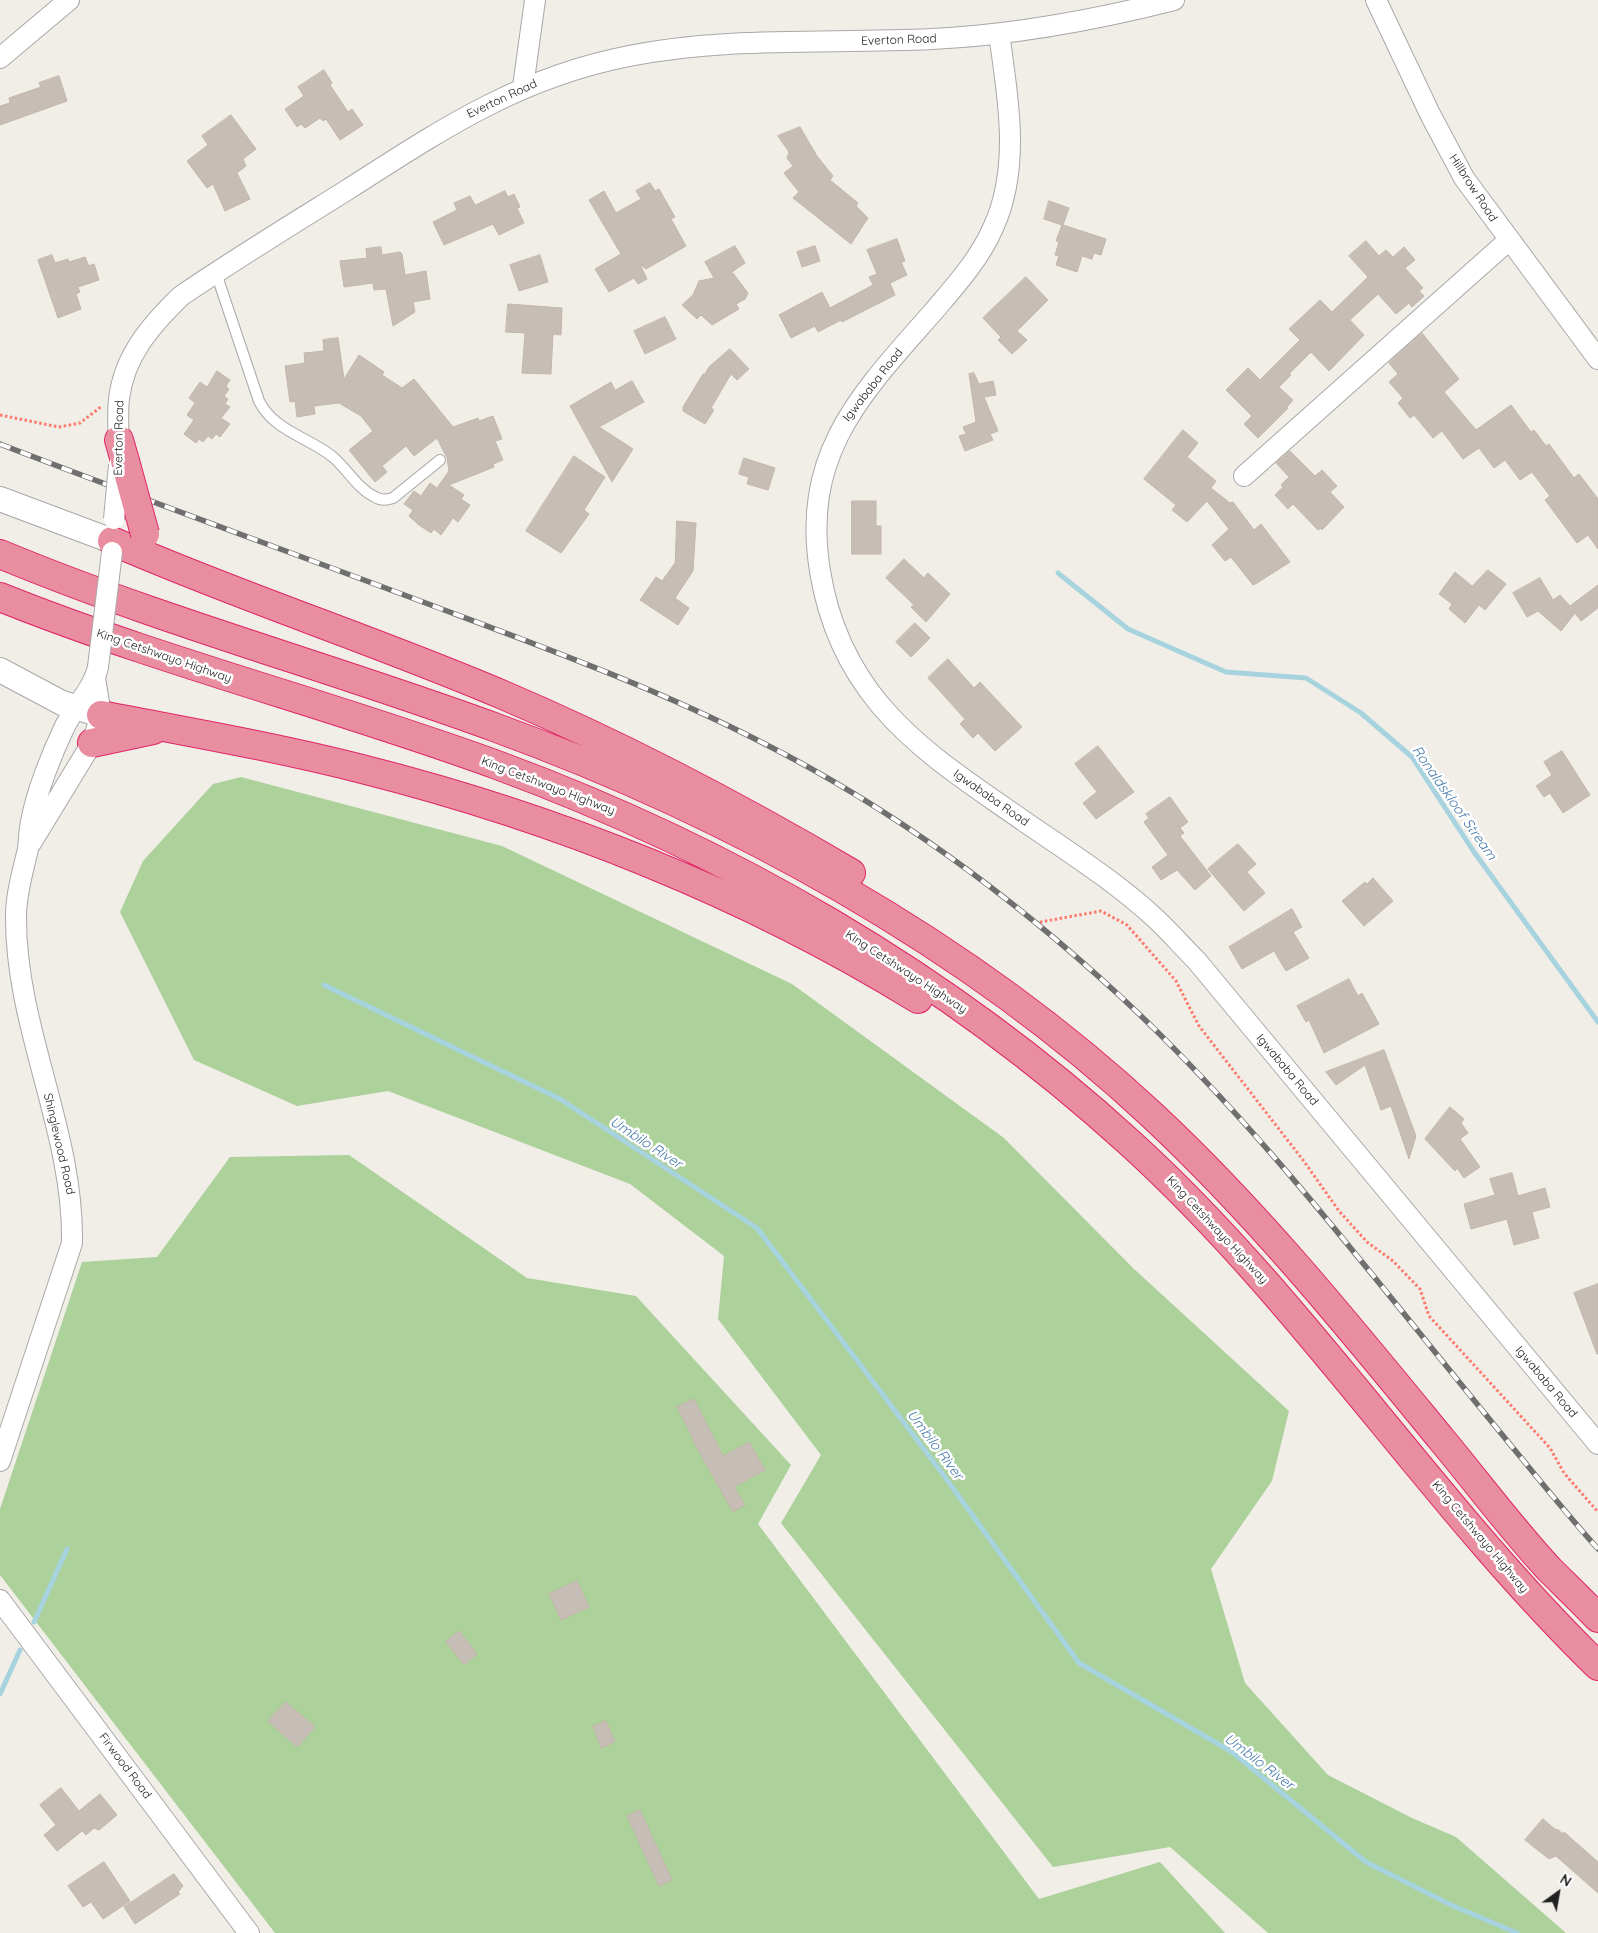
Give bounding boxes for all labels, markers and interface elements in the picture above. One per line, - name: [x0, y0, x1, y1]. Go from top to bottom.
- street label: Everton Road: [861, 31, 937, 49]
- street label: Everton Road: [465, 77, 539, 121]
- street label: Hillbrow Road: [1446, 152, 1500, 224]
- street label: Igwababa Road: [840, 346, 906, 424]
- street label: Everton Road: [111, 400, 127, 476]
- street label: King Cetshwayo Highway: [95, 626, 233, 686]
- water label: Ronaldskloof Stream: [1408, 743, 1500, 863]
- street label: King Cetshwayo Highway: [479, 754, 617, 818]
- street label: Igwababa Road: [950, 767, 1032, 829]
- street label: King Cetshwayo Highway: [843, 927, 969, 1017]
- street label: Igwababa Road: [1253, 1031, 1321, 1109]
- street label: Shinglewood Road: [40, 1092, 78, 1196]
- water label: Umbilo River: [607, 1113, 685, 1173]
- street label: King Cetshwayo Highway: [1163, 1173, 1271, 1287]
- street label: Igwababa Road: [1512, 1343, 1580, 1421]
- water label: Umbilo River: [903, 1407, 967, 1483]
- street label: King Cetshwayo Highway: [1429, 1478, 1531, 1596]
- street label: Firwood Road: [96, 1730, 154, 1802]
- water label: Umbilo River: [1221, 1730, 1297, 1794]
- north arrow: [1533, 1868, 1583, 1918]
- text: N: [1557, 1870, 1575, 1891]

